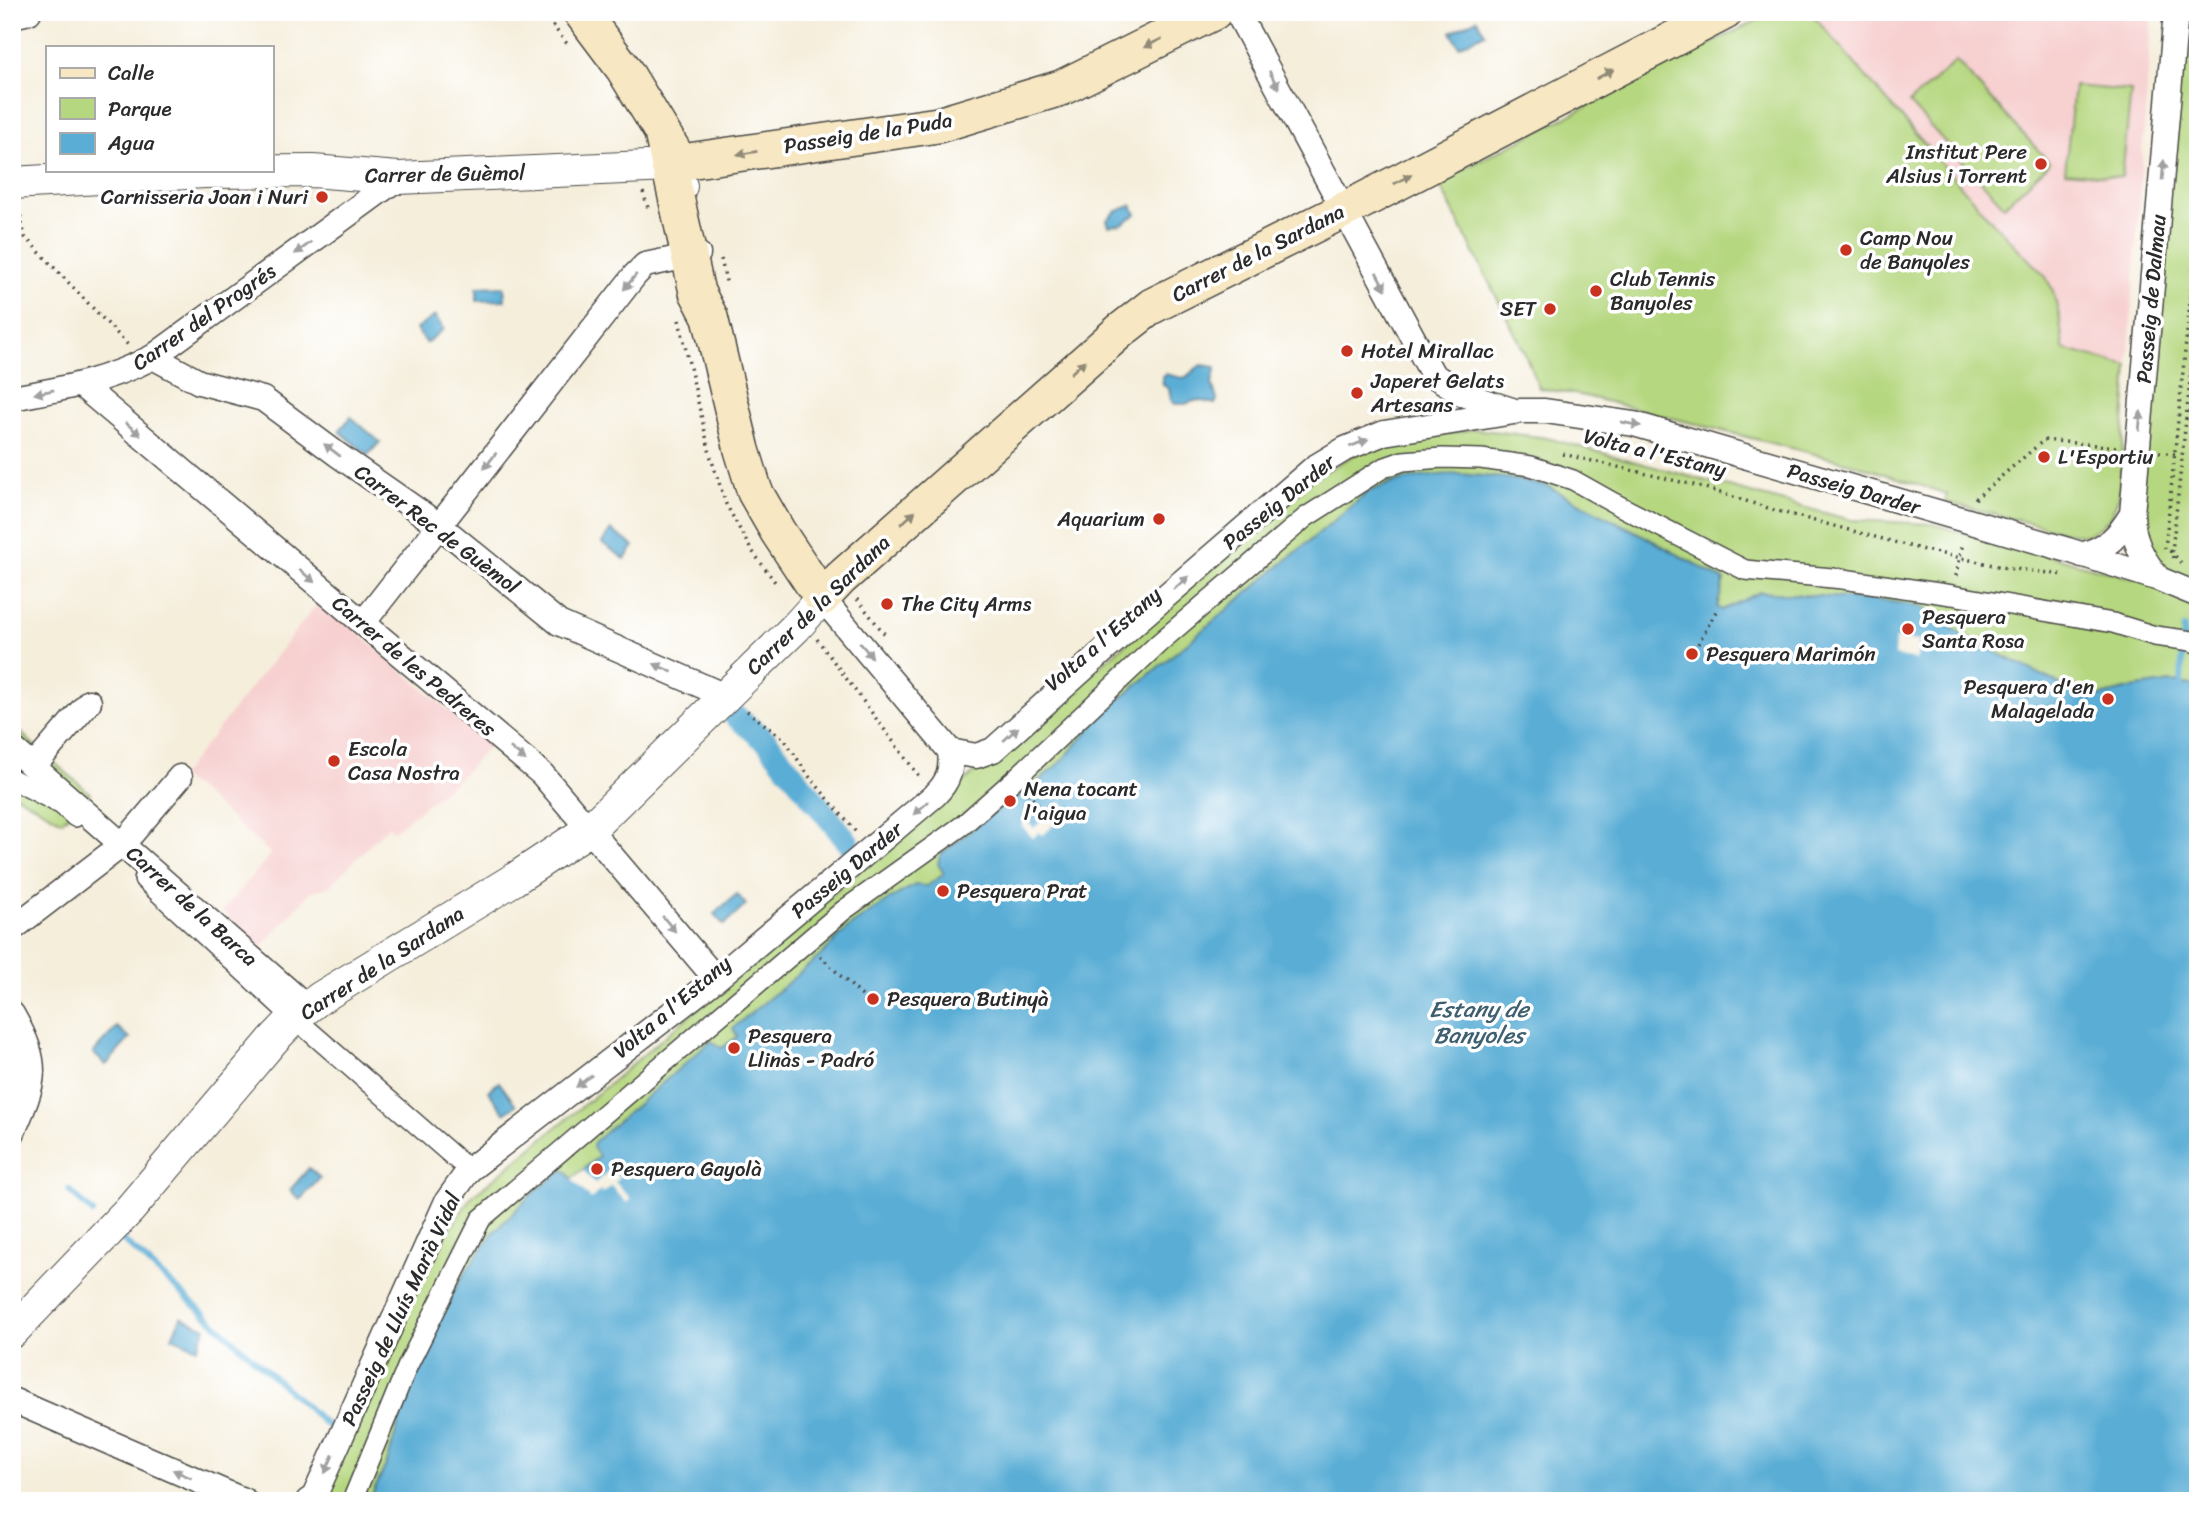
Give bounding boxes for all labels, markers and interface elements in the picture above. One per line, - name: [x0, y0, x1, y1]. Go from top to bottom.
- one-way arrow: [1143, 37, 1163, 48]
- legend: [46, 46, 273, 172]
- text: Calle: [108, 54, 155, 92]
- one-way arrow: [1595, 68, 1615, 79]
- one-way arrow: [1268, 70, 1280, 90]
- text: Parque: [108, 90, 172, 128]
- street label: Passeig de la Puda: [781, 101, 955, 165]
- text: Agua: [107, 124, 155, 162]
- place label: Institut Pere Alsius i Torrent: [1885, 133, 2027, 195]
- one-way arrow: [736, 148, 758, 159]
- street label: Carrer de Guèmol: [365, 154, 526, 194]
- marker: Institut Pere Alsius i Torrent: [2033, 156, 2049, 172]
- one-way arrow: [2157, 158, 2168, 180]
- one-way arrow: [1394, 173, 1413, 185]
- place label: Carnisseria Joan i Nuri: [101, 178, 309, 216]
- marker: Carnisseria Joan i Nuri: [314, 189, 330, 205]
- street label: Carrer de la Sardana: [1165, 193, 1352, 313]
- street label: Passeig de Dalmau: [2125, 212, 2177, 385]
- place label: Camp Nou de Banyoles: [1860, 219, 1970, 281]
- one-way arrow: [294, 240, 312, 254]
- marker: Camp Nou de Banyoles: [1838, 242, 1854, 258]
- street label: Carrer del Progrés: [124, 253, 284, 381]
- place label: Club Tennis Banyoles: [1610, 260, 1716, 322]
- one-way arrow: [1376, 271, 1387, 291]
- one-way arrow: [622, 272, 637, 290]
- marker: Club Tennis Banyoles: [1588, 283, 1604, 299]
- place label: SET: [1500, 290, 1538, 328]
- marker: SET: [1542, 301, 1558, 317]
- place label: Hotel Mirallac: [1361, 332, 1494, 370]
- marker: Hotel Mirallac: [1339, 343, 1355, 359]
- one-way arrow: [1069, 360, 1086, 376]
- place label: Japeret Gelats Artesans: [1370, 362, 1505, 424]
- marker: Japeret Gelats Artesans: [1349, 385, 1365, 401]
- one-way arrow: [33, 387, 55, 398]
- one-way arrow: [2135, 409, 2146, 431]
- street label: Volta a l'Estany: [1580, 417, 1730, 489]
- one-way arrow: [1620, 419, 1642, 430]
- one-way arrow: [124, 421, 142, 437]
- one-way arrow: [1349, 438, 1370, 449]
- place label: L'Esportiu: [2058, 438, 2154, 476]
- one-way arrow: [323, 443, 341, 458]
- street label: Passeig Darder: [1214, 443, 1345, 560]
- marker: L'Esportiu: [2036, 449, 2052, 465]
- one-way arrow: [483, 452, 497, 470]
- street label: Passeig Darder: [1783, 452, 1927, 527]
- street label: Carrer Rec de Guèmol: [346, 454, 529, 605]
- place label: Aquarium: [1056, 500, 1145, 538]
- one-way arrow: [899, 511, 916, 527]
- marker: Aquarium: [1151, 511, 1167, 527]
- street label: Carrer de la Sardana: [736, 525, 900, 685]
- one-way arrow: [298, 568, 316, 584]
- one-way arrow: [1172, 575, 1190, 591]
- street label: Volta a l'Estany: [1036, 577, 1171, 701]
- street label: Carrer de les Pedreres: [323, 585, 505, 747]
- place label: The City Arms: [901, 585, 1032, 623]
- marker: The City Arms: [879, 596, 895, 612]
- place label: Pesquera Santa Rosa: [1922, 598, 2025, 660]
- marker: Pesquera Santa Rosa: [1900, 621, 1916, 637]
- place label: Pesquera Marimón: [1706, 635, 1876, 673]
- one-way arrow: [858, 641, 873, 659]
- marker: Pesquera Marimón: [1684, 646, 1700, 662]
- one-way arrow: [653, 662, 673, 674]
- place label: Pesquera d'en Malagelada: [1964, 668, 2094, 730]
- marker: Pesquera d'en Malagelada: [2100, 691, 2116, 707]
- one-way arrow: [1002, 726, 1020, 742]
- place label: Escola Casa Nostra: [348, 730, 460, 792]
- one-way arrow: [510, 746, 527, 761]
- marker: Escola Casa Nostra: [326, 753, 342, 769]
- place label: Nena tocant l'aigua: [1024, 770, 1138, 832]
- marker: Nena tocant l'aigua: [1002, 793, 1018, 809]
- one-way arrow: [912, 800, 930, 816]
- street label: Passeig Darder: [782, 810, 913, 929]
- street label: Carrer de la Barca: [117, 836, 267, 977]
- place label: Pesquera Prat: [957, 872, 1088, 910]
- marker: Pesquera Prat: [935, 883, 951, 899]
- street label: Carrer de la Sardana: [292, 895, 472, 1031]
- one-way arrow: [661, 915, 676, 932]
- street label: Volta a l'Estany: [604, 946, 740, 1068]
- place label: Pesquera Butinyà: [887, 980, 1049, 1018]
- water label: Estany de Banyoles: [1429, 989, 1531, 1056]
- marker: Pesquera Butinyà: [865, 991, 881, 1007]
- place label: Pesquera Llinàs - Padró: [748, 1017, 875, 1079]
- marker: Pesquera Llinàs - Padró: [726, 1040, 742, 1056]
- one-way arrow: [576, 1073, 594, 1088]
- place label: Pesquera Gayolà: [611, 1150, 762, 1188]
- marker: Pesquera Gayolà: [589, 1161, 605, 1177]
- street label: Passeig de Lluís Marià Vidal: [330, 1185, 472, 1432]
- one-way arrow: [323, 1454, 335, 1474]
- one-way arrow: [171, 1468, 192, 1479]

